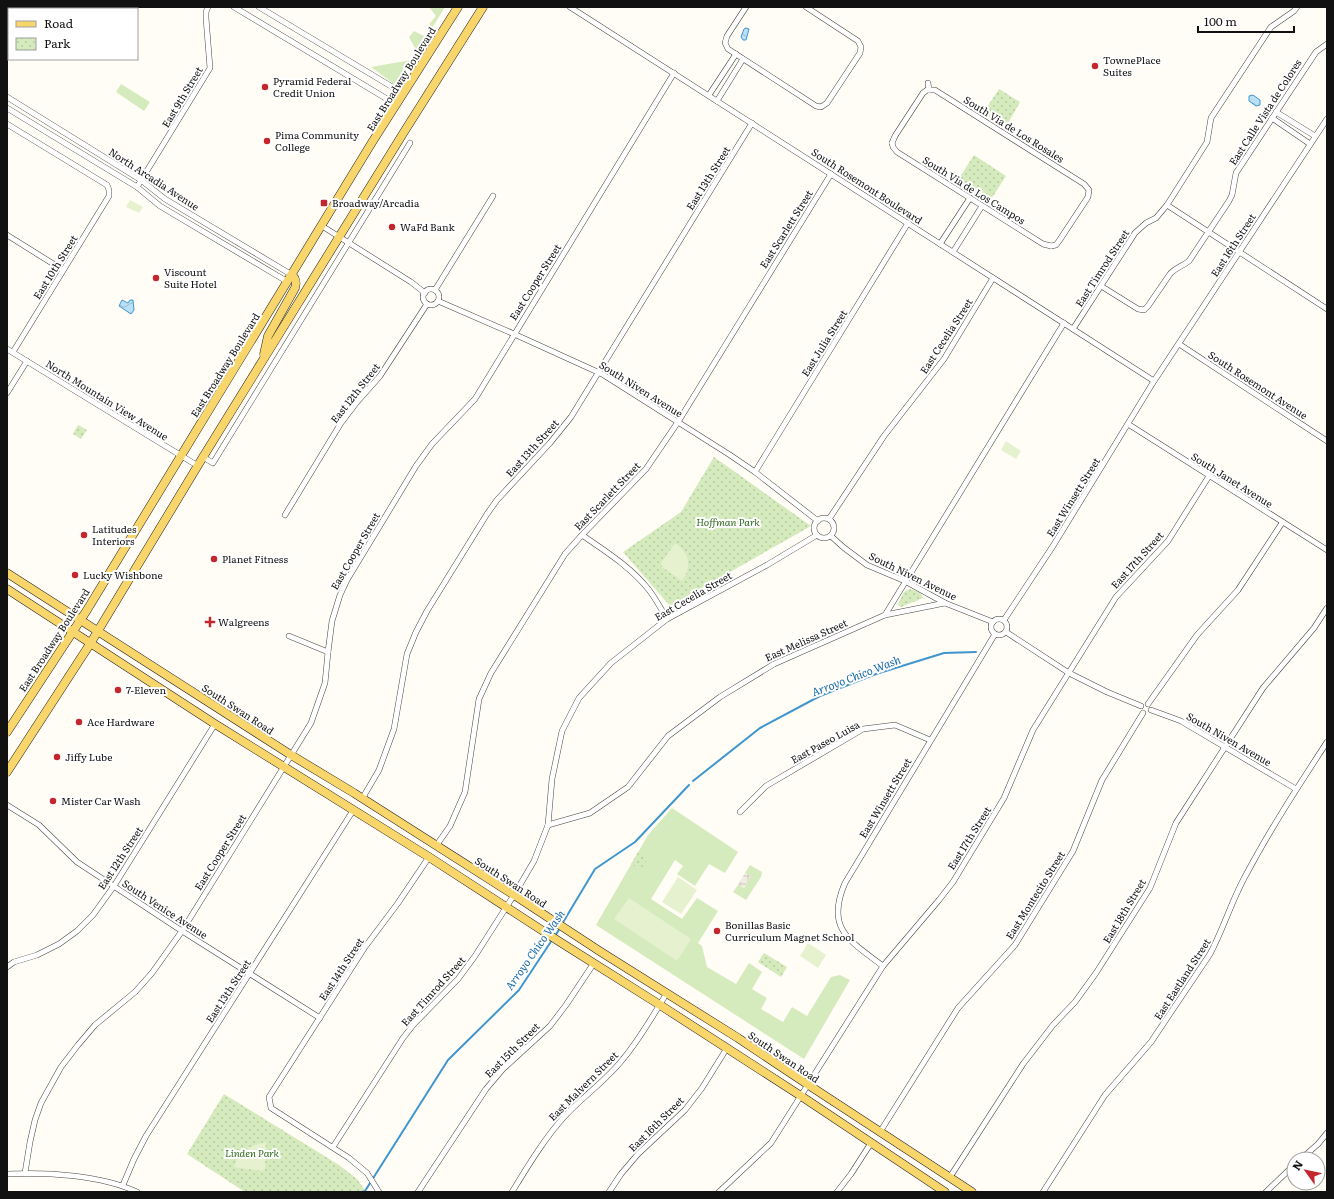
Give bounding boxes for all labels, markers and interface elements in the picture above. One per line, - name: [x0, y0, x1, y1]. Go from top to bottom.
- legend: [8, 8, 138, 60]
- scale bar: [1198, 8, 1294, 34]
- text: 100 m: [1204, 12, 1237, 30]
- text: Road: [44, 14, 74, 32]
- street label: East Broadway Boulevard: [362, 24, 439, 134]
- text: Park: [44, 34, 71, 52]
- place label: TownePlace Suites: [1103, 52, 1161, 79]
- street label: East Calle Vista de Colores: [1225, 55, 1305, 168]
- marker: TownePlace Suites: [1090, 61, 1100, 71]
- street label: East 9th Street: [157, 63, 206, 130]
- place label: Pyramid Federal Credit Union: [273, 73, 352, 100]
- marker: Pyramid Federal Credit Union: [260, 82, 270, 92]
- street label: South Via de Los Rosales: [961, 92, 1068, 166]
- place label: Pima Community College: [275, 127, 359, 154]
- marker: Pima Community College: [262, 136, 272, 146]
- street label: East 13th Street: [682, 143, 733, 213]
- street label: North Arcadia Avenue: [106, 144, 202, 213]
- street label: South Rosemont Boulevard: [809, 144, 926, 227]
- street label: South Via de Los Campos: [920, 152, 1029, 228]
- street label: East Scarlett Street: [755, 187, 816, 271]
- place label: Broadway/Arcadia: [332, 195, 420, 210]
- marker: Broadway/Arcadia: [319, 198, 329, 208]
- street label: East 16th Street: [1206, 210, 1259, 279]
- place label: WaFd Bank: [400, 219, 456, 234]
- marker: WaFd Bank: [387, 222, 397, 232]
- street label: East Timrod Street: [1071, 226, 1132, 309]
- street label: East 10th Street: [29, 232, 80, 302]
- street label: East Cooper Street: [505, 241, 564, 323]
- place label: Viscount Suite Hotel: [164, 264, 217, 291]
- marker: Viscount Suite Hotel: [151, 273, 161, 283]
- street label: East Cecelia Street: [916, 295, 976, 376]
- street label: East Julia Street: [797, 306, 850, 379]
- street label: East Broadway Boulevard: [186, 310, 263, 420]
- street label: South Rosemont Avenue: [1206, 347, 1311, 422]
- street label: North Mountain View Avenue: [43, 356, 171, 444]
- street label: South Niven Avenue: [597, 357, 686, 420]
- street label: East 12th Street: [326, 359, 383, 426]
- street label: East 13th Street: [502, 416, 562, 480]
- street label: South Janet Avenue: [1189, 448, 1276, 511]
- street label: East Winsett Street: [1042, 454, 1103, 539]
- street label: East Scarlett Street: [570, 458, 643, 533]
- street label: East Cooper Street: [326, 509, 383, 592]
- park label: Hoffman Park: [696, 514, 760, 529]
- place label: Latitudes Interiors: [92, 521, 137, 548]
- street label: East 17th Street: [1107, 528, 1166, 592]
- marker: Latitudes Interiors: [79, 530, 89, 540]
- street label: South Niven Avenue: [867, 548, 960, 603]
- place label: Planet Fitness: [222, 551, 288, 566]
- marker: Planet Fitness: [209, 554, 219, 564]
- place label: Lucky Wishbone: [83, 567, 163, 582]
- street label: East Cecelia Street: [651, 567, 734, 624]
- marker: Lucky Wishbone: [70, 570, 80, 580]
- street label: East Broadway Boulevard: [14, 585, 93, 694]
- place label: Walgreens: [218, 614, 270, 629]
- street label: East Melissa Street: [762, 615, 849, 664]
- marker: Walgreens: [205, 617, 215, 627]
- water label: Arroyo Chico Wash: [809, 651, 903, 699]
- street label: South Swan Road: [199, 680, 277, 737]
- place label: 7-Eleven: [126, 682, 166, 697]
- marker: 7-Eleven: [113, 685, 123, 695]
- street label: South Niven Avenue: [1184, 708, 1275, 769]
- place label: Ace Hardware: [87, 714, 154, 729]
- street label: East Paseo Luisa: [788, 716, 862, 767]
- marker: Ace Hardware: [74, 717, 84, 727]
- place label: Jiffy Lube: [65, 749, 112, 764]
- marker: Jiffy Lube: [52, 752, 62, 762]
- street label: East Winsett Street: [855, 755, 914, 841]
- place label: Mister Car Wash: [61, 793, 141, 808]
- marker: Mister Car Wash: [48, 796, 58, 806]
- street label: East 17th Street: [943, 803, 994, 872]
- street label: East Cooper Street: [190, 811, 249, 893]
- street label: East 12th Street: [94, 823, 146, 892]
- street label: East Montecito Street: [1001, 848, 1068, 942]
- street label: South Swan Road: [472, 853, 550, 910]
- street label: South Venice Avenue: [120, 875, 211, 942]
- street label: East 18th Street: [1098, 876, 1149, 946]
- water label: Arroyo Chico Wash: [501, 906, 568, 993]
- place label: Bonillas Basic Curriculum Magnet School: [725, 917, 855, 944]
- marker: Bonillas Basic Curriculum Magnet School: [712, 926, 722, 936]
- street label: East 14th Street: [315, 934, 367, 1003]
- street label: East Eastland Street: [1150, 935, 1214, 1022]
- street label: East Timrod Street: [397, 952, 468, 1029]
- street label: East 13th Street: [201, 956, 254, 1025]
- street label: East 15th Street: [481, 1019, 543, 1081]
- street label: South Swan Road: [746, 1027, 823, 1086]
- street label: East Malvern Street: [544, 1047, 621, 1124]
- street label: East 16th Street: [625, 1093, 687, 1155]
- park label: Linden Park: [225, 1145, 280, 1160]
- north arrow: [1286, 1151, 1326, 1191]
- text: N: [1288, 1157, 1306, 1173]

